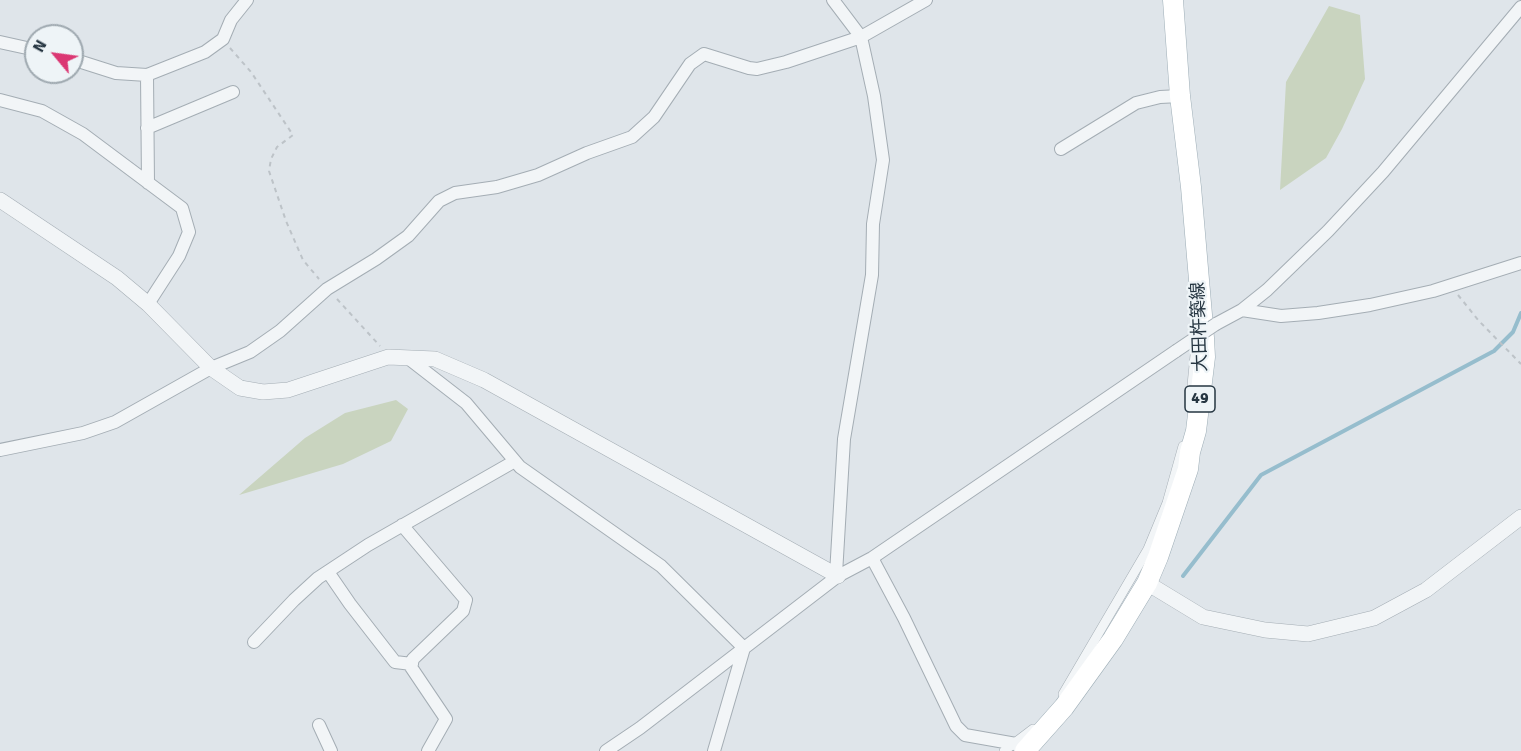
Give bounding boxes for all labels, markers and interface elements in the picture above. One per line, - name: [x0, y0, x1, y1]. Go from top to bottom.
- north arrow: [24, 24, 84, 84]
- text: N: [29, 37, 51, 56]
- street label: 大田杵築線: [1188, 282, 1212, 372]
- road number: 49: [1185, 386, 1215, 412]

